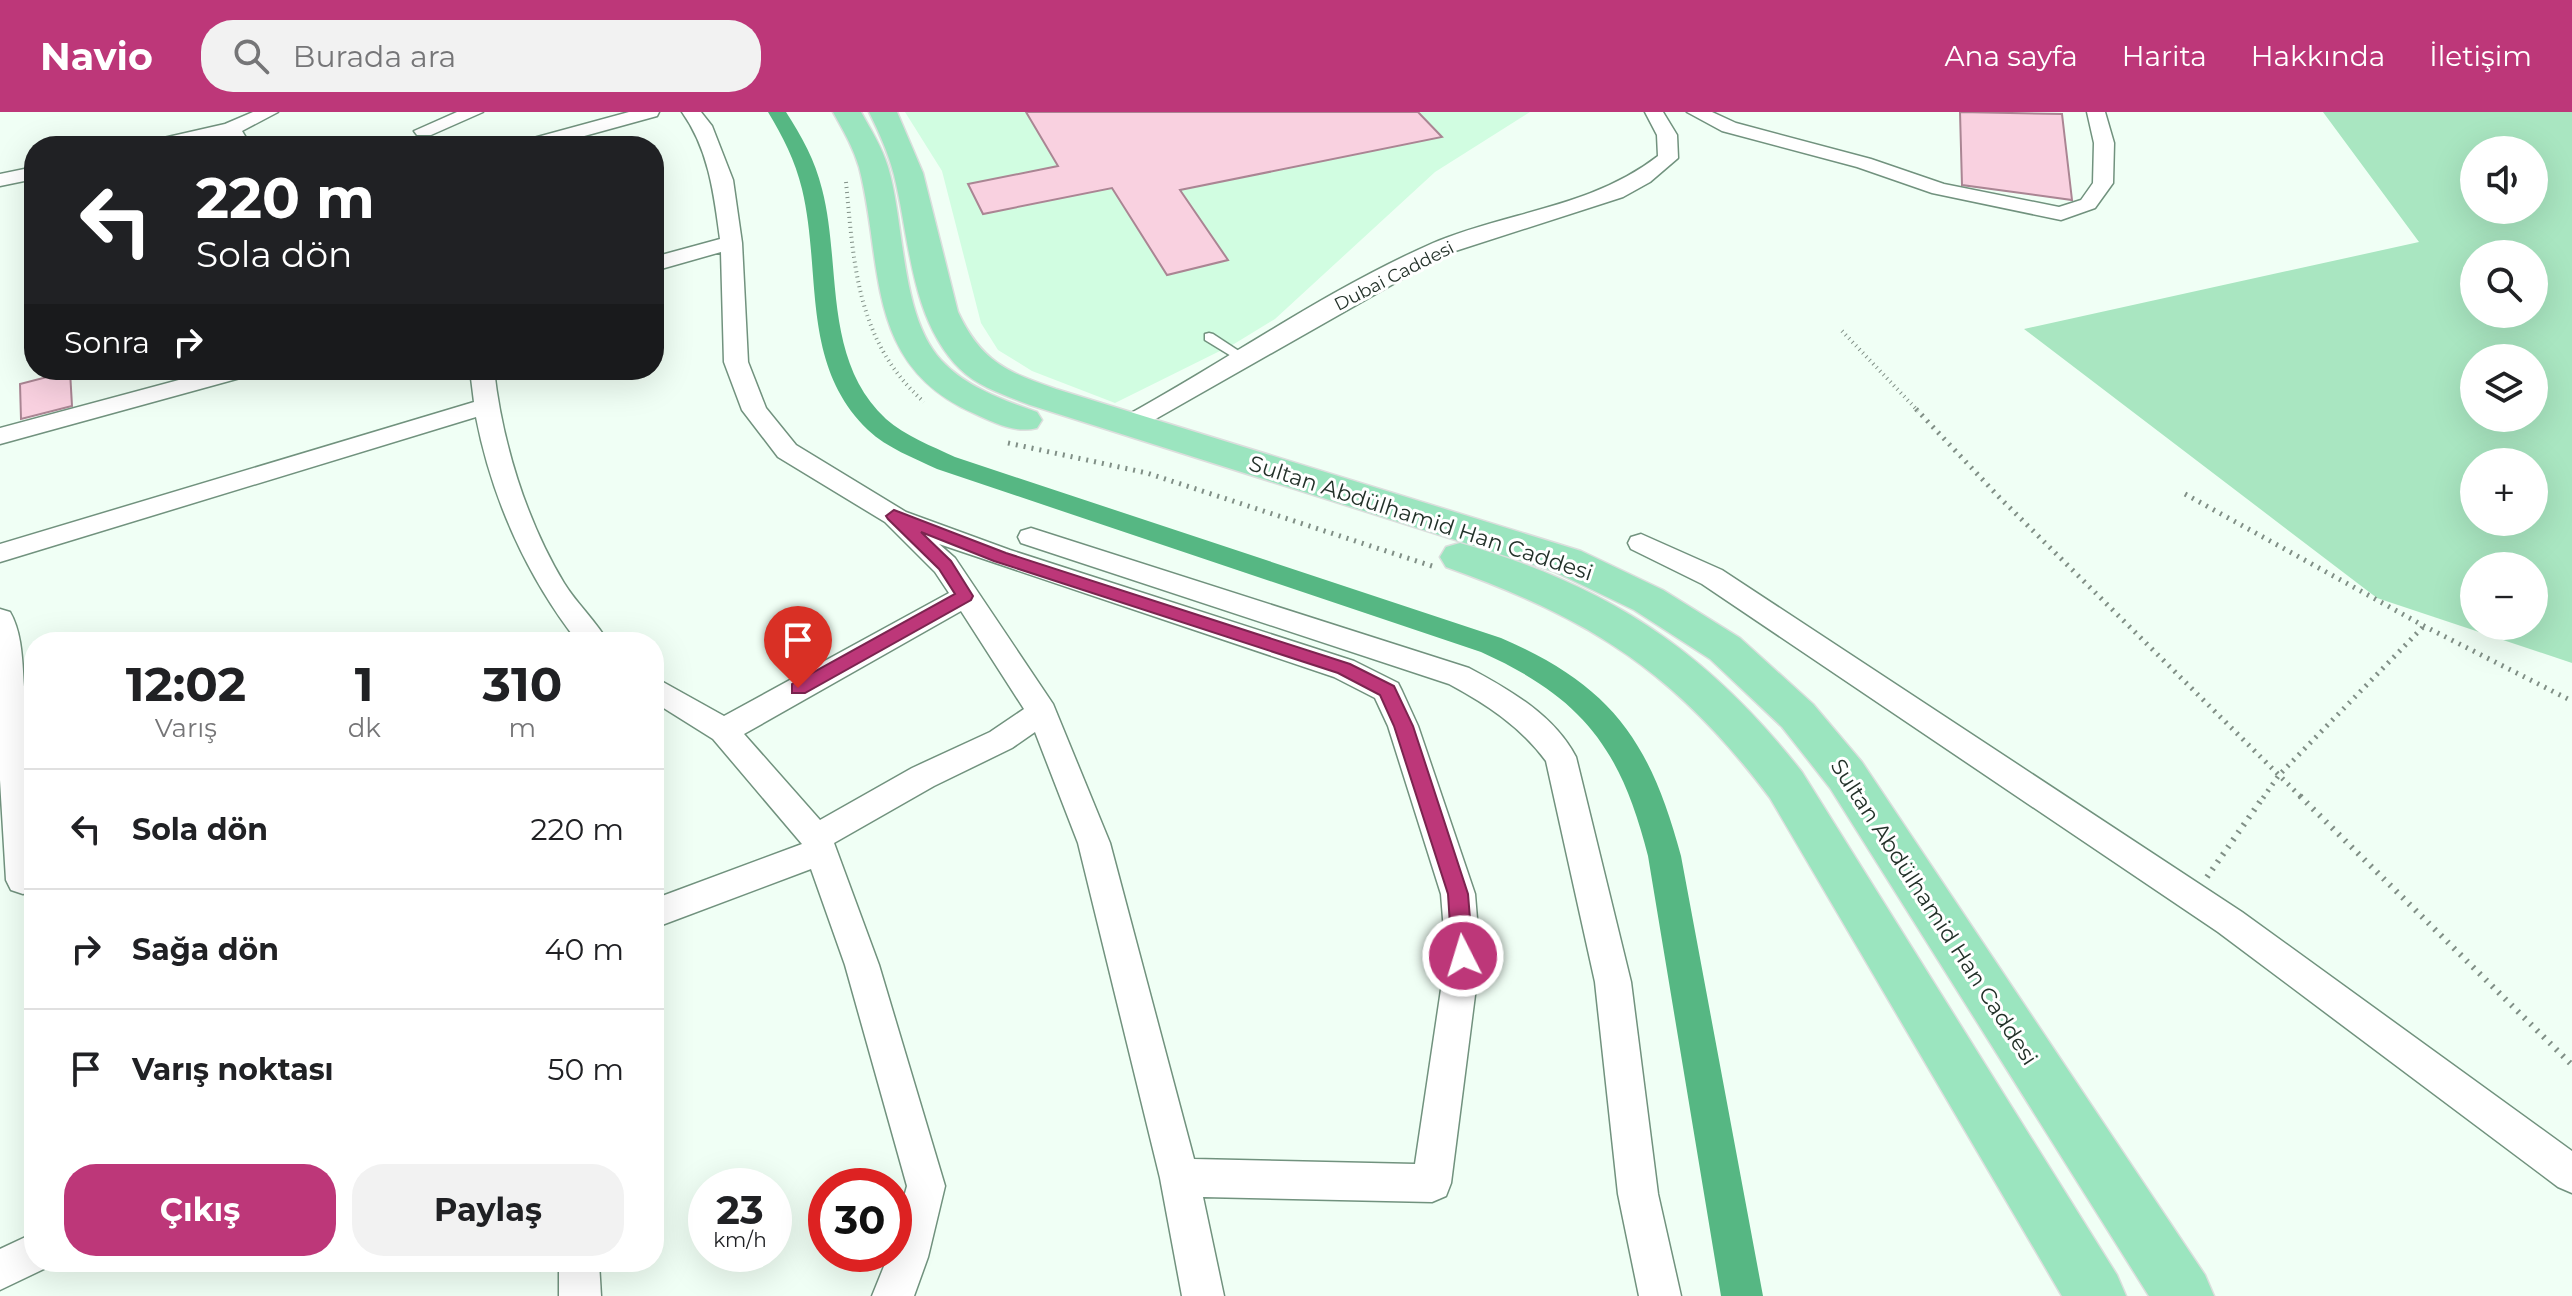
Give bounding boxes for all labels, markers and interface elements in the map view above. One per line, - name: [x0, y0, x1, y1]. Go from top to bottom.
- search box: [201, 20, 761, 92]
- text: Navio: [40, 33, 153, 80]
- icon: search: [229, 34, 273, 78]
- text: Burada ara: [293, 38, 456, 75]
- text: Ana sayfa: [1944, 39, 2078, 73]
- text: Harita: [2122, 39, 2207, 73]
- text: Hakkında: [2251, 39, 2385, 73]
- text: İletişim: [2429, 39, 2532, 73]
- map controls: [2460, 136, 2548, 640]
- button: sound: [2460, 136, 2548, 224]
- text: 220 m: [196, 164, 375, 232]
- icon: left: [64, 168, 168, 272]
- text: Sola dön: [196, 232, 352, 276]
- street label: Dubai Caddesi: [1330, 236, 1458, 316]
- button: search: [2460, 240, 2548, 328]
- icon: right: [166, 320, 210, 364]
- text: Sonra: [64, 324, 150, 361]
- button: layers: [2460, 344, 2548, 432]
- button: +: [2460, 448, 2548, 536]
- street label: Sultan Abdülhamid Han Caddesi: [1246, 450, 1596, 586]
- button: −: [2460, 552, 2548, 640]
- pin: [764, 606, 832, 688]
- icon: arrive: [776, 618, 820, 662]
- text: 12:02: [126, 655, 246, 713]
- text: 1: [355, 655, 374, 713]
- text: 310: [483, 655, 562, 713]
- text: Varış: [155, 712, 217, 744]
- text: dk: [348, 712, 381, 744]
- text: m: [509, 712, 536, 744]
- street label: Sultan Abdülhamid Han Caddesi: [1825, 754, 2043, 1070]
- icon: left: [64, 807, 108, 851]
- text: Sola dön: [132, 811, 268, 848]
- text: 220 m: [530, 811, 624, 848]
- position arrow: [1421, 914, 1505, 998]
- icon: right: [64, 927, 108, 971]
- text: Sağa dön: [132, 931, 279, 968]
- text: 40 m: [545, 931, 624, 968]
- icon: arrive: [64, 1047, 108, 1091]
- text: Varış noktası: [132, 1051, 334, 1088]
- text: 50 m: [547, 1051, 624, 1088]
- button: Çıkış: [64, 1164, 336, 1256]
- button: Paylaş: [352, 1164, 624, 1256]
- speed limit sign: 30: [808, 1168, 912, 1272]
- text: 23: [716, 1185, 764, 1234]
- text: km/h: [713, 1228, 767, 1252]

